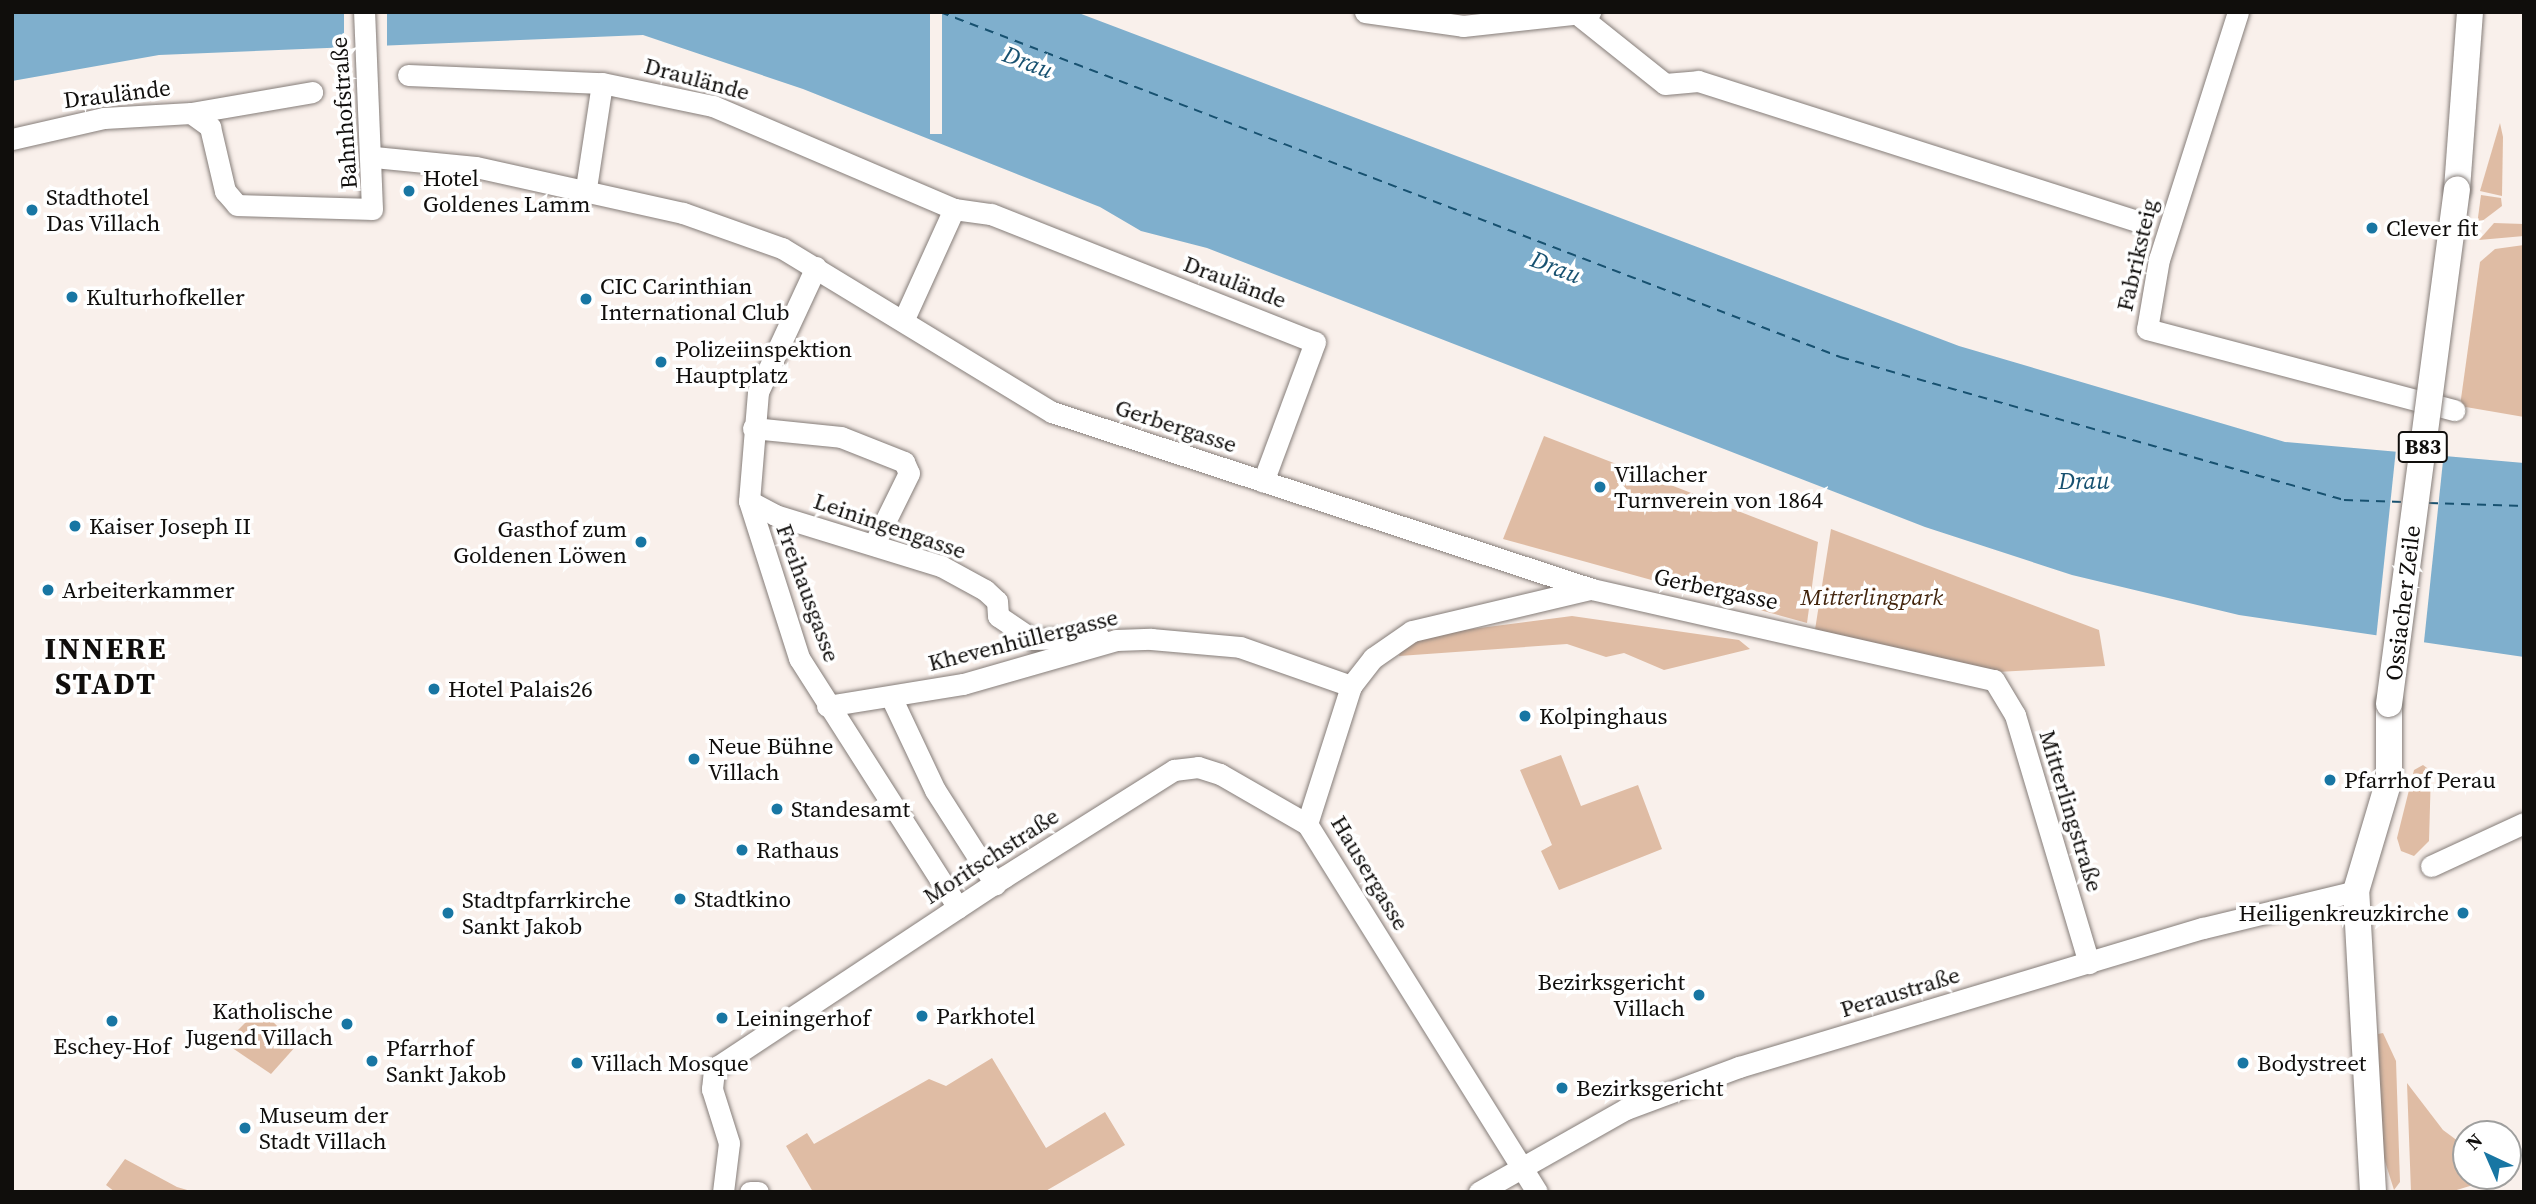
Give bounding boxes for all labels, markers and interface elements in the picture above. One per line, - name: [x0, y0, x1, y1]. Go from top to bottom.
- street label: Bahnhofstraße: [325, 36, 363, 190]
- water label: Drau: [999, 39, 1057, 85]
- street label: Draulände: [641, 52, 753, 106]
- street label: Draulände: [62, 74, 172, 114]
- place label: Hotel Goldenes Lamm: [423, 164, 590, 218]
- place label: Stadthotel Das Villach: [46, 183, 161, 237]
- marker: Hotel Goldenes Lamm: [401, 183, 417, 199]
- street label: Fabriksteig: [2111, 196, 2163, 314]
- marker: Stadthotel Das Villach: [24, 202, 40, 218]
- place label: Clever fit: [2386, 214, 2478, 242]
- marker: Clever fit: [2364, 220, 2380, 236]
- water label: Drau: [1527, 244, 1585, 290]
- street label: Draulände: [1180, 250, 1290, 314]
- place label: CIC Carinthian International Club: [600, 272, 790, 326]
- place label: Kulturhofkeller: [86, 283, 245, 311]
- marker: Kulturhofkeller: [64, 289, 80, 305]
- marker: CIC Carinthian International Club: [578, 291, 594, 307]
- place label: Polizeiinspektion Hauptplatz: [675, 335, 852, 389]
- marker: Polizeiinspektion Hauptplatz: [653, 354, 669, 370]
- street label: Gerbergasse: [1112, 393, 1240, 459]
- road number: B83: [2397, 430, 2449, 464]
- place label: Villacher Turnverein von 1864: [1614, 460, 1823, 514]
- water label: Drau: [2058, 467, 2110, 495]
- marker: Villacher Turnverein von 1864: [1592, 479, 1608, 495]
- street label: Leiningengasse: [810, 487, 970, 565]
- place label: Kaiser Joseph II: [89, 512, 251, 540]
- place label: Gasthof zum Goldenen Löwen: [453, 515, 627, 569]
- marker: Kaiser Joseph II: [67, 518, 83, 534]
- street label: Freihausgasse: [770, 520, 846, 666]
- street label: Ossiacher Zeile: [2380, 524, 2426, 682]
- marker: Gasthof zum Goldenen Löwen: [633, 534, 649, 550]
- street label: Gerbergasse: [1651, 562, 1781, 616]
- place label: Arbeiterkammer: [62, 576, 234, 604]
- marker: Arbeiterkammer: [40, 582, 56, 598]
- park label: Mitterlingpark: [1801, 583, 1943, 611]
- street label: Khevenhüllergasse: [925, 603, 1121, 677]
- district label: INNERE STADT: [45, 631, 167, 702]
- place label: Hotel Palais26: [448, 675, 593, 703]
- marker: Hotel Palais26: [426, 681, 442, 697]
- place label: Kolpinghaus: [1539, 702, 1667, 730]
- marker: Kolpinghaus: [1517, 708, 1533, 724]
- street label: Mitterlingstraße: [2033, 727, 2109, 895]
- place label: Neue Bühne Villach: [708, 732, 834, 786]
- marker: Neue Bühne Villach: [686, 751, 702, 767]
- place label: Pfarrhof Perau: [2344, 766, 2496, 794]
- marker: Pfarrhof Perau: [2322, 772, 2338, 788]
- place label: Standesamt: [791, 795, 910, 823]
- marker: Standesamt: [769, 801, 785, 817]
- street label: Moritschstraße: [918, 802, 1064, 910]
- street label: Hausergasse: [1325, 811, 1415, 935]
- place label: Rathaus: [756, 836, 839, 864]
- marker: Rathaus: [734, 842, 750, 858]
- place label: Stadtkino: [694, 885, 791, 913]
- place label: Stadtpfarrkirche Sankt Jakob: [462, 886, 631, 940]
- marker: Stadtkino: [672, 891, 688, 907]
- place label: Heiligenkreuzkirche: [2239, 899, 2449, 927]
- marker: Stadtpfarrkirche Sankt Jakob: [440, 905, 456, 921]
- marker: Heiligenkreuzkirche: [2455, 905, 2471, 921]
- street label: Peraustraße: [1837, 961, 1963, 1023]
- place label: Bezirksgericht Villach: [1538, 968, 1685, 1022]
- marker: Bezirksgericht Villach: [1691, 987, 1707, 1003]
- place label: Katholische Jugend Villach: [184, 997, 333, 1051]
- place label: Parkhotel: [936, 1002, 1035, 1030]
- place label: Leiningerhof: [736, 1004, 871, 1032]
- marker: Parkhotel: [914, 1008, 930, 1024]
- marker: Leiningerhof: [714, 1010, 730, 1026]
- marker: Eschey-Hof: [104, 1013, 120, 1029]
- marker: Katholische Jugend Villach: [339, 1016, 355, 1032]
- place label: Eschey-Hof: [53, 1032, 171, 1060]
- place label: Pfarrhof Sankt Jakob: [386, 1034, 506, 1088]
- place label: Villach Mosque: [591, 1049, 749, 1077]
- place label: Bodystreet: [2257, 1049, 2366, 1077]
- marker: Pfarrhof Sankt Jakob: [364, 1053, 380, 1069]
- marker: Villach Mosque: [569, 1055, 585, 1071]
- marker: Bodystreet: [2235, 1055, 2251, 1071]
- place label: Bezirksgericht: [1576, 1074, 1723, 1102]
- marker: Bezirksgericht: [1554, 1080, 1570, 1096]
- place label: Museum der Stadt Villach: [259, 1101, 388, 1155]
- marker: Museum der Stadt Villach: [237, 1120, 253, 1136]
- north arrow: [2452, 1120, 2522, 1190]
- text: N: [2460, 1127, 2488, 1155]

